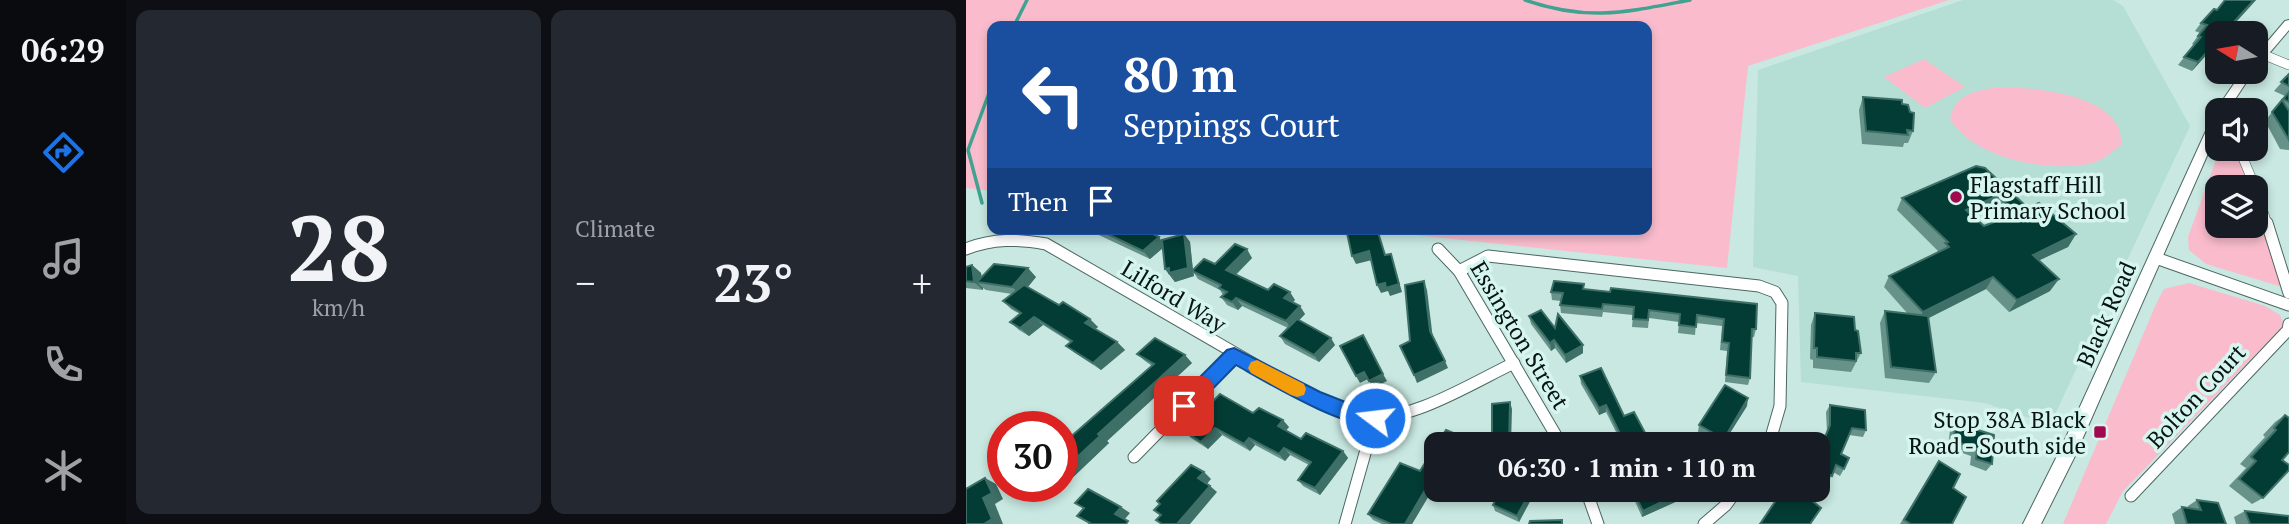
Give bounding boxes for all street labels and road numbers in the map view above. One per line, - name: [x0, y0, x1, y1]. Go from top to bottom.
- street label: Lilford Way: [1116, 253, 1232, 340]
- street label: Essington Street: [1463, 255, 1577, 415]
- street label: Black Road: [2069, 256, 2143, 372]
- street label: Bolton Court: [2140, 337, 2253, 455]

